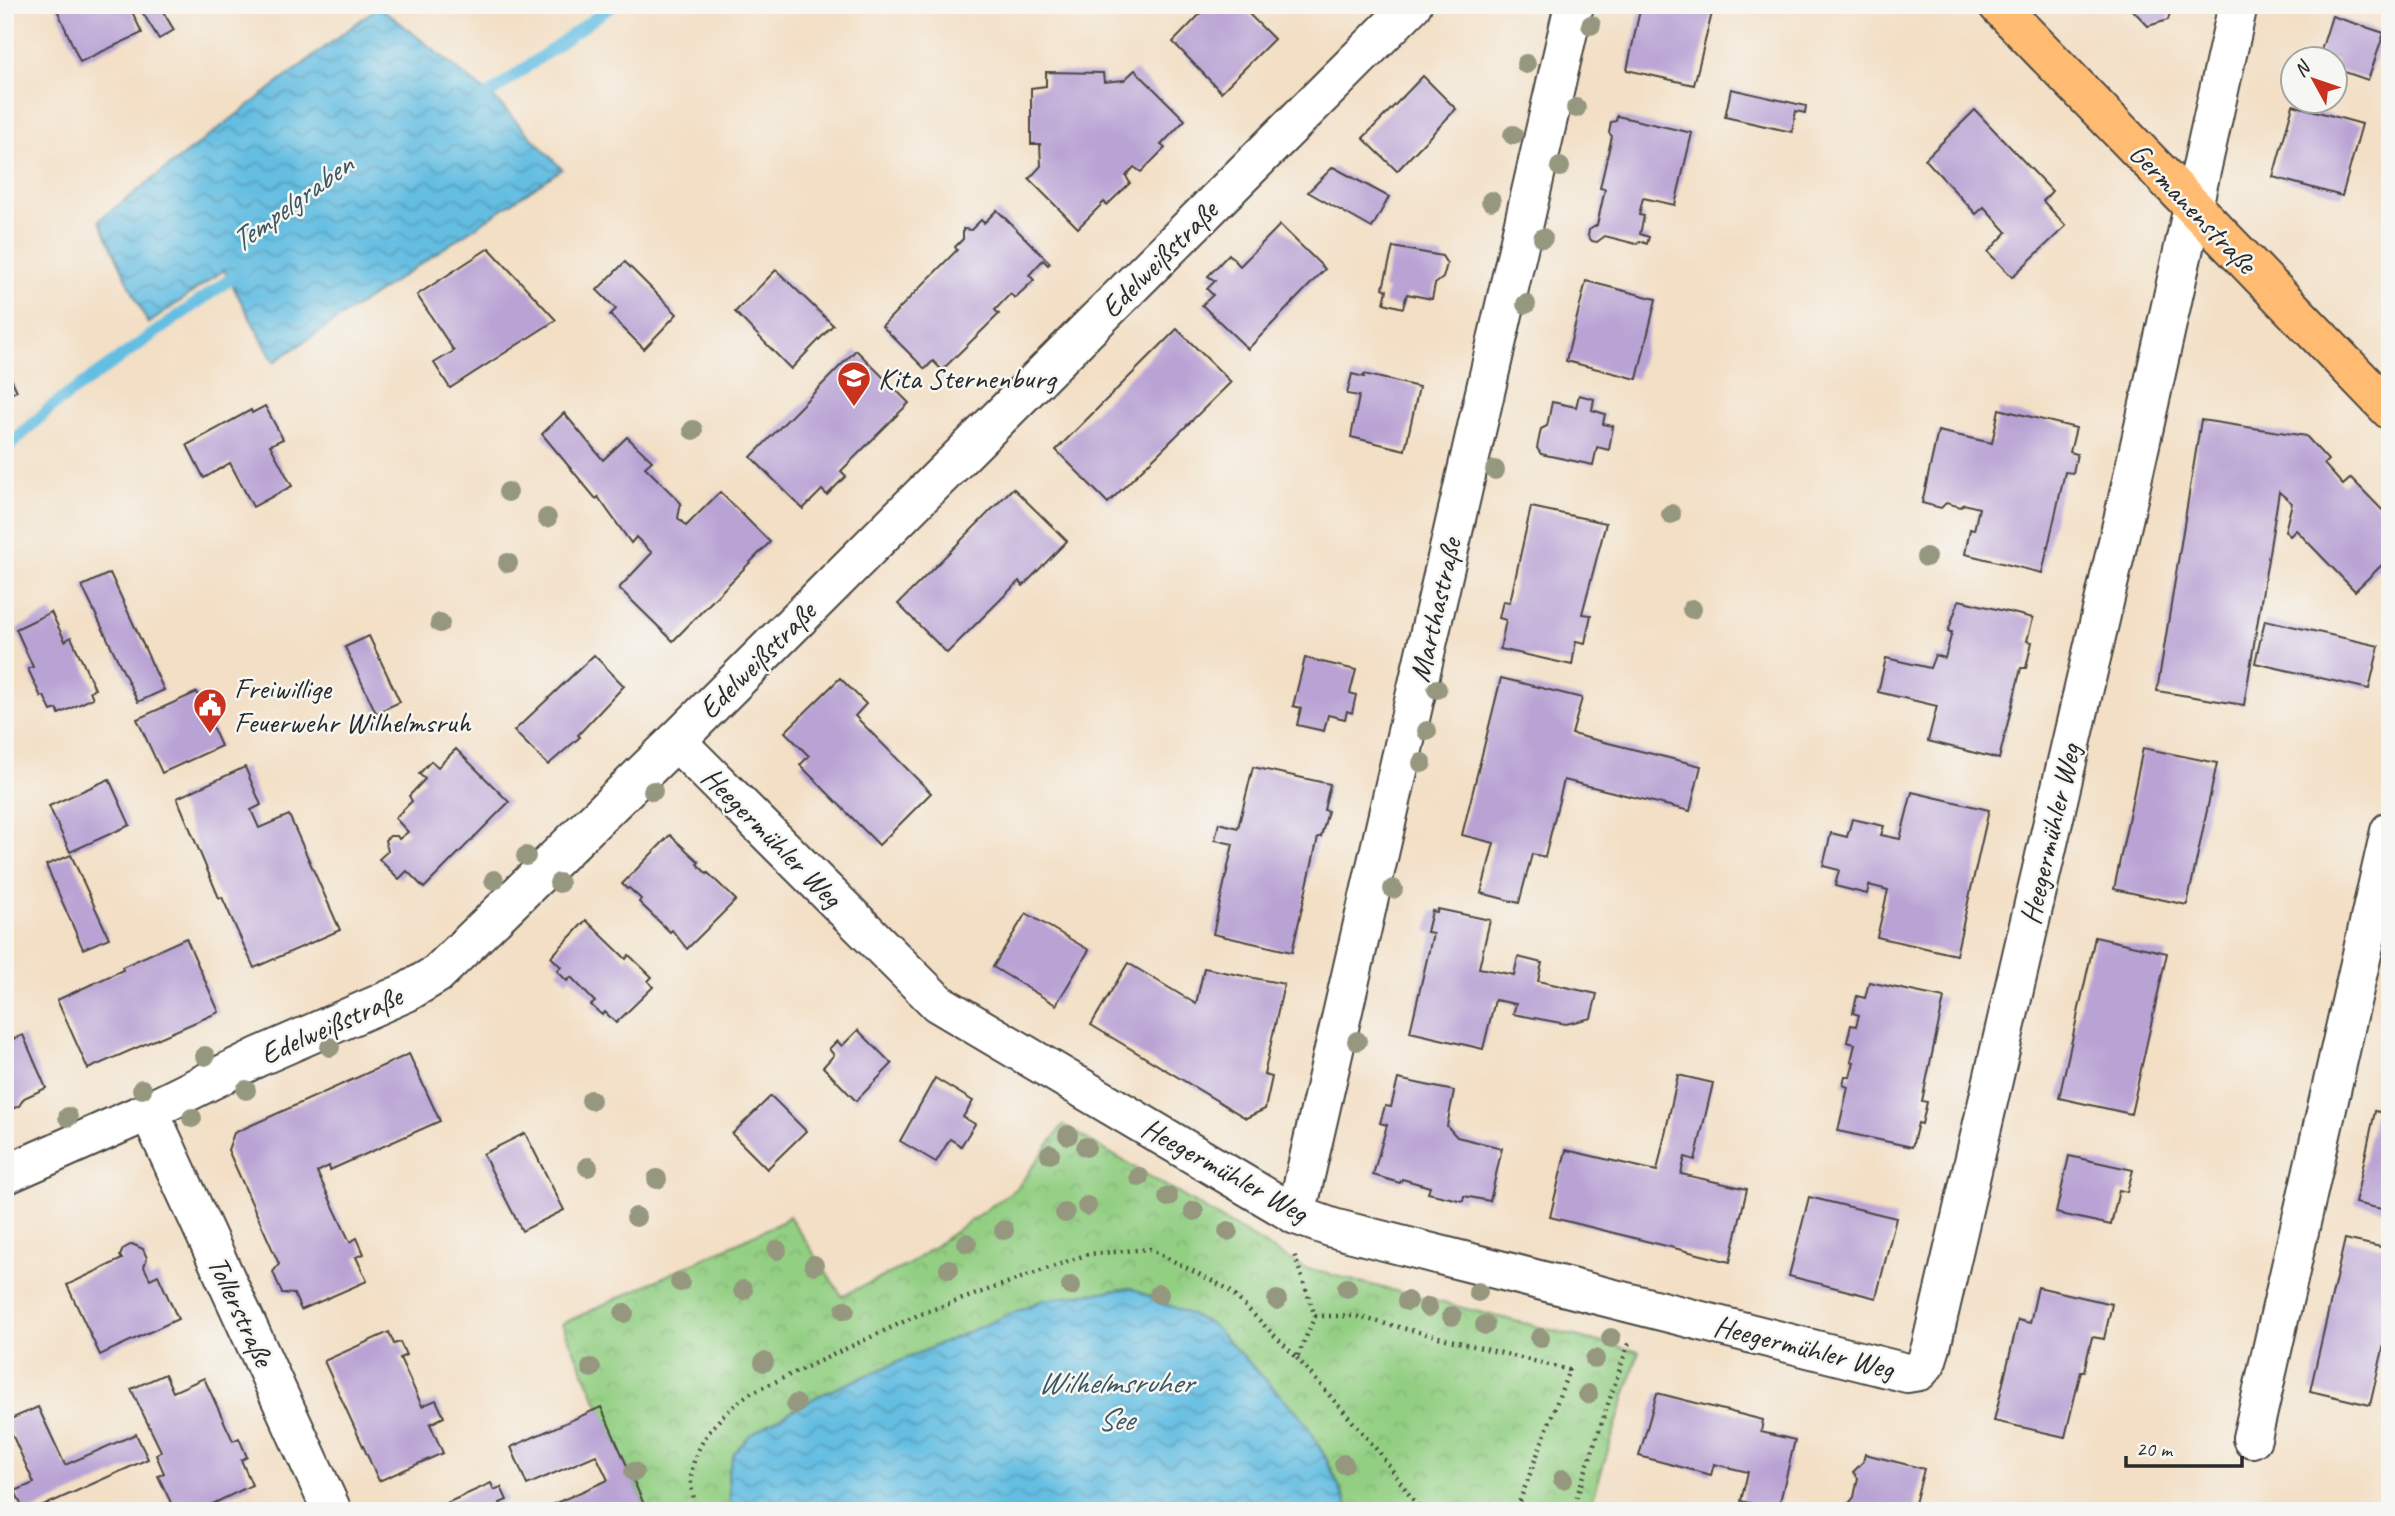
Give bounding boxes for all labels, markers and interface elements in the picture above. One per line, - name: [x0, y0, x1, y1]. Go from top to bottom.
- north arrow: [2280, 46, 2350, 116]
- text: N: [2289, 55, 2317, 82]
- street label: Germanenstraße: [2121, 134, 2267, 283]
- water label: Tempelgraben: [221, 143, 363, 262]
- street label: Edelweißstraße: [1092, 191, 1227, 326]
- school or university icon: Kita Sternenburg: [835, 359, 873, 408]
- place label: Kita Sternenburg: [878, 359, 1058, 397]
- street label: Marthastraße: [1400, 532, 1470, 685]
- street label: Edelweißstraße: [690, 592, 825, 727]
- place label: Freiwillige Feuerwehr Wilhelmsruh: [234, 669, 472, 741]
- public building icon: Freiwillige Feuerwehr Wilhelmsruh: [191, 686, 229, 735]
- street label: Heegermühler Weg: [2011, 739, 2090, 928]
- street label: Heegermühler Weg: [693, 758, 852, 917]
- street label: Edelweißstraße: [254, 976, 410, 1073]
- street label: Heegermühler Weg: [1135, 1109, 1316, 1232]
- street label: Tollerstraße: [199, 1250, 284, 1374]
- street label: Heegermühler Weg: [1710, 1306, 1899, 1388]
- water label: Wilhelmsruher See: [1038, 1362, 1197, 1440]
- scale bar: [2126, 1425, 2241, 1469]
- text: 20 m: [2136, 1436, 2174, 1462]

